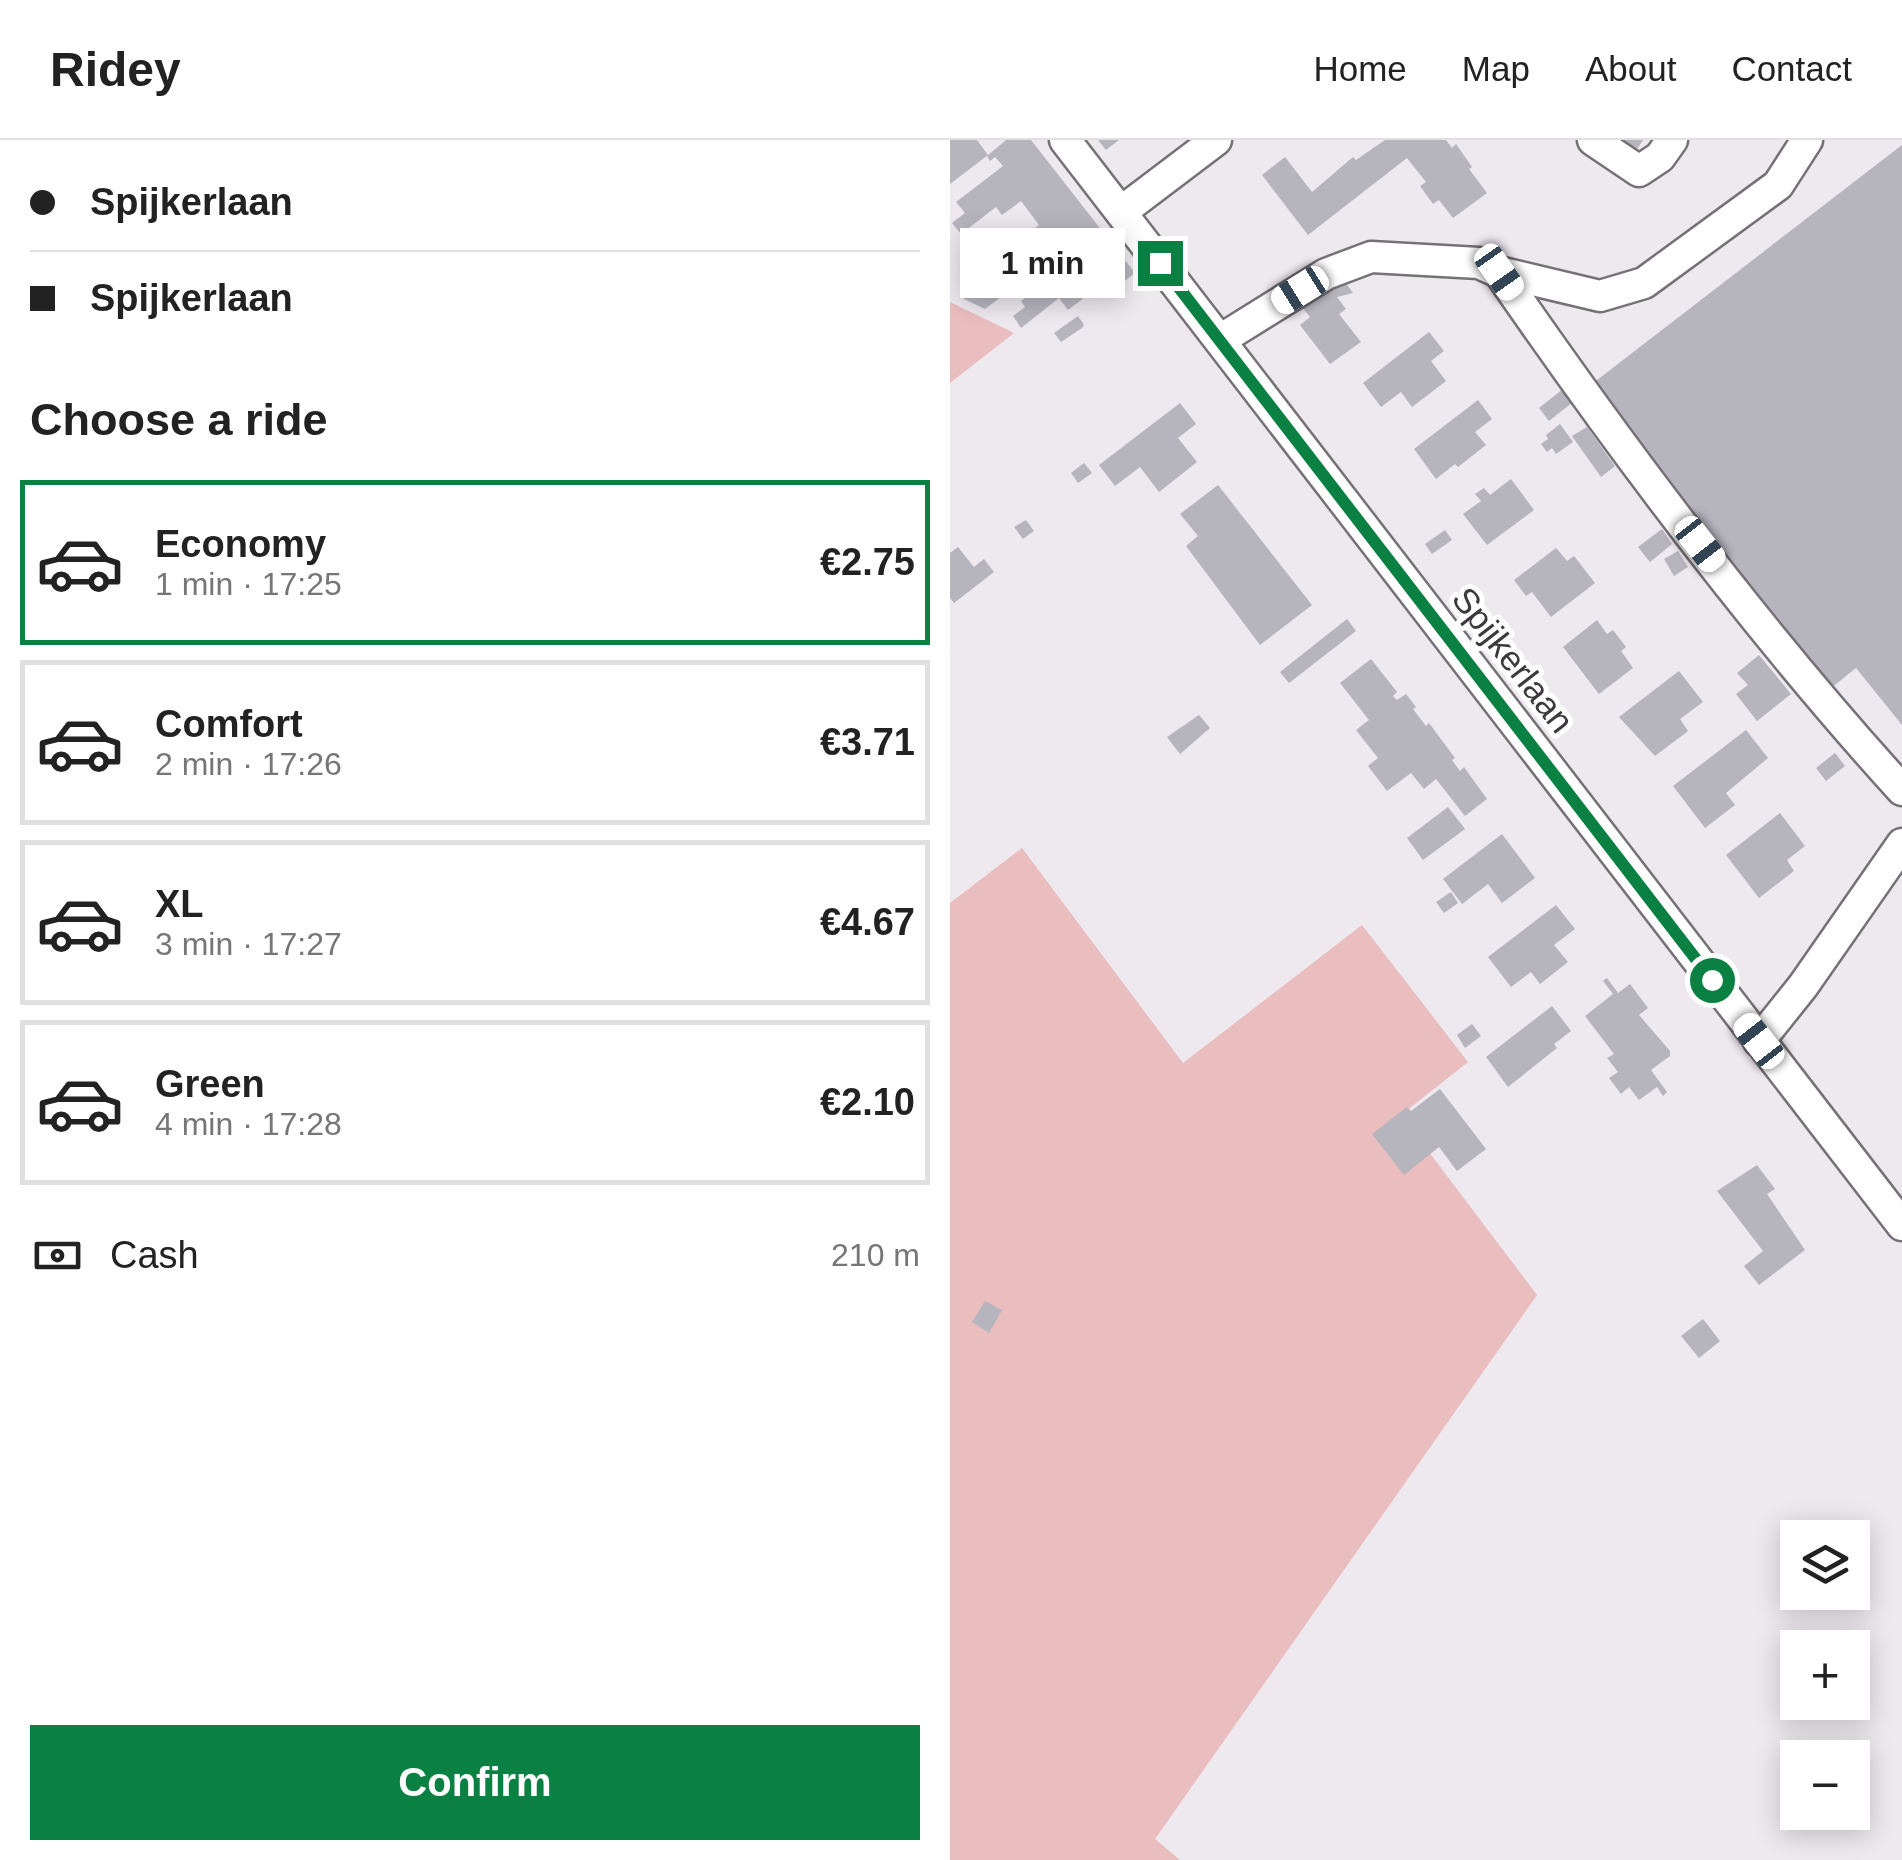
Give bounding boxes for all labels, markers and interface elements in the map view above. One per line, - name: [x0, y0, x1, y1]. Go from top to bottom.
- text: Ridey: [50, 43, 181, 96]
- text: Home: [1313, 49, 1407, 88]
- text: Map: [1462, 49, 1530, 88]
- text: About: [1585, 49, 1676, 88]
- text: Contact: [1731, 49, 1852, 88]
- text: Spijkerlaan: [90, 181, 293, 223]
- callout: 1 min: [960, 228, 1125, 298]
- car: [1470, 239, 1528, 305]
- route end: [1138, 241, 1183, 286]
- text: 1 min: [1001, 245, 1084, 281]
- car: [1267, 261, 1333, 319]
- text: Spijkerlaan: [90, 277, 293, 319]
- text: Choose a ride: [30, 394, 328, 445]
- car: [1670, 511, 1730, 577]
- icon: car: [35, 518, 125, 608]
- text: Economy: [155, 523, 326, 565]
- text: €2.75: [820, 541, 915, 583]
- text: 1 min · 17:25: [155, 566, 342, 602]
- street label: Spijkerlaan: [1445, 579, 1582, 740]
- icon: car: [35, 698, 125, 788]
- text: Comfort: [155, 703, 303, 745]
- text: €3.71: [820, 721, 915, 763]
- text: 2 min · 17:26: [155, 746, 342, 782]
- icon: car: [35, 878, 125, 968]
- text: XL: [155, 883, 204, 925]
- text: €4.67: [820, 901, 915, 943]
- text: 3 min · 17:27: [155, 926, 342, 962]
- route start: [1690, 958, 1735, 1003]
- car: [1729, 1008, 1789, 1074]
- icon: car: [35, 1058, 125, 1148]
- text: Green: [155, 1063, 265, 1105]
- text: €2.10: [820, 1081, 915, 1123]
- text: 4 min · 17:28: [155, 1106, 342, 1142]
- icon: cash: [30, 1228, 85, 1283]
- text: Cash: [110, 1234, 199, 1276]
- text: 210 m: [831, 1237, 920, 1273]
- map controls: [1780, 1520, 1870, 1830]
- button: layers: [1780, 1520, 1870, 1610]
- button: +: [1780, 1630, 1870, 1720]
- button: Confirm: [30, 1725, 920, 1840]
- button: −: [1780, 1740, 1870, 1830]

